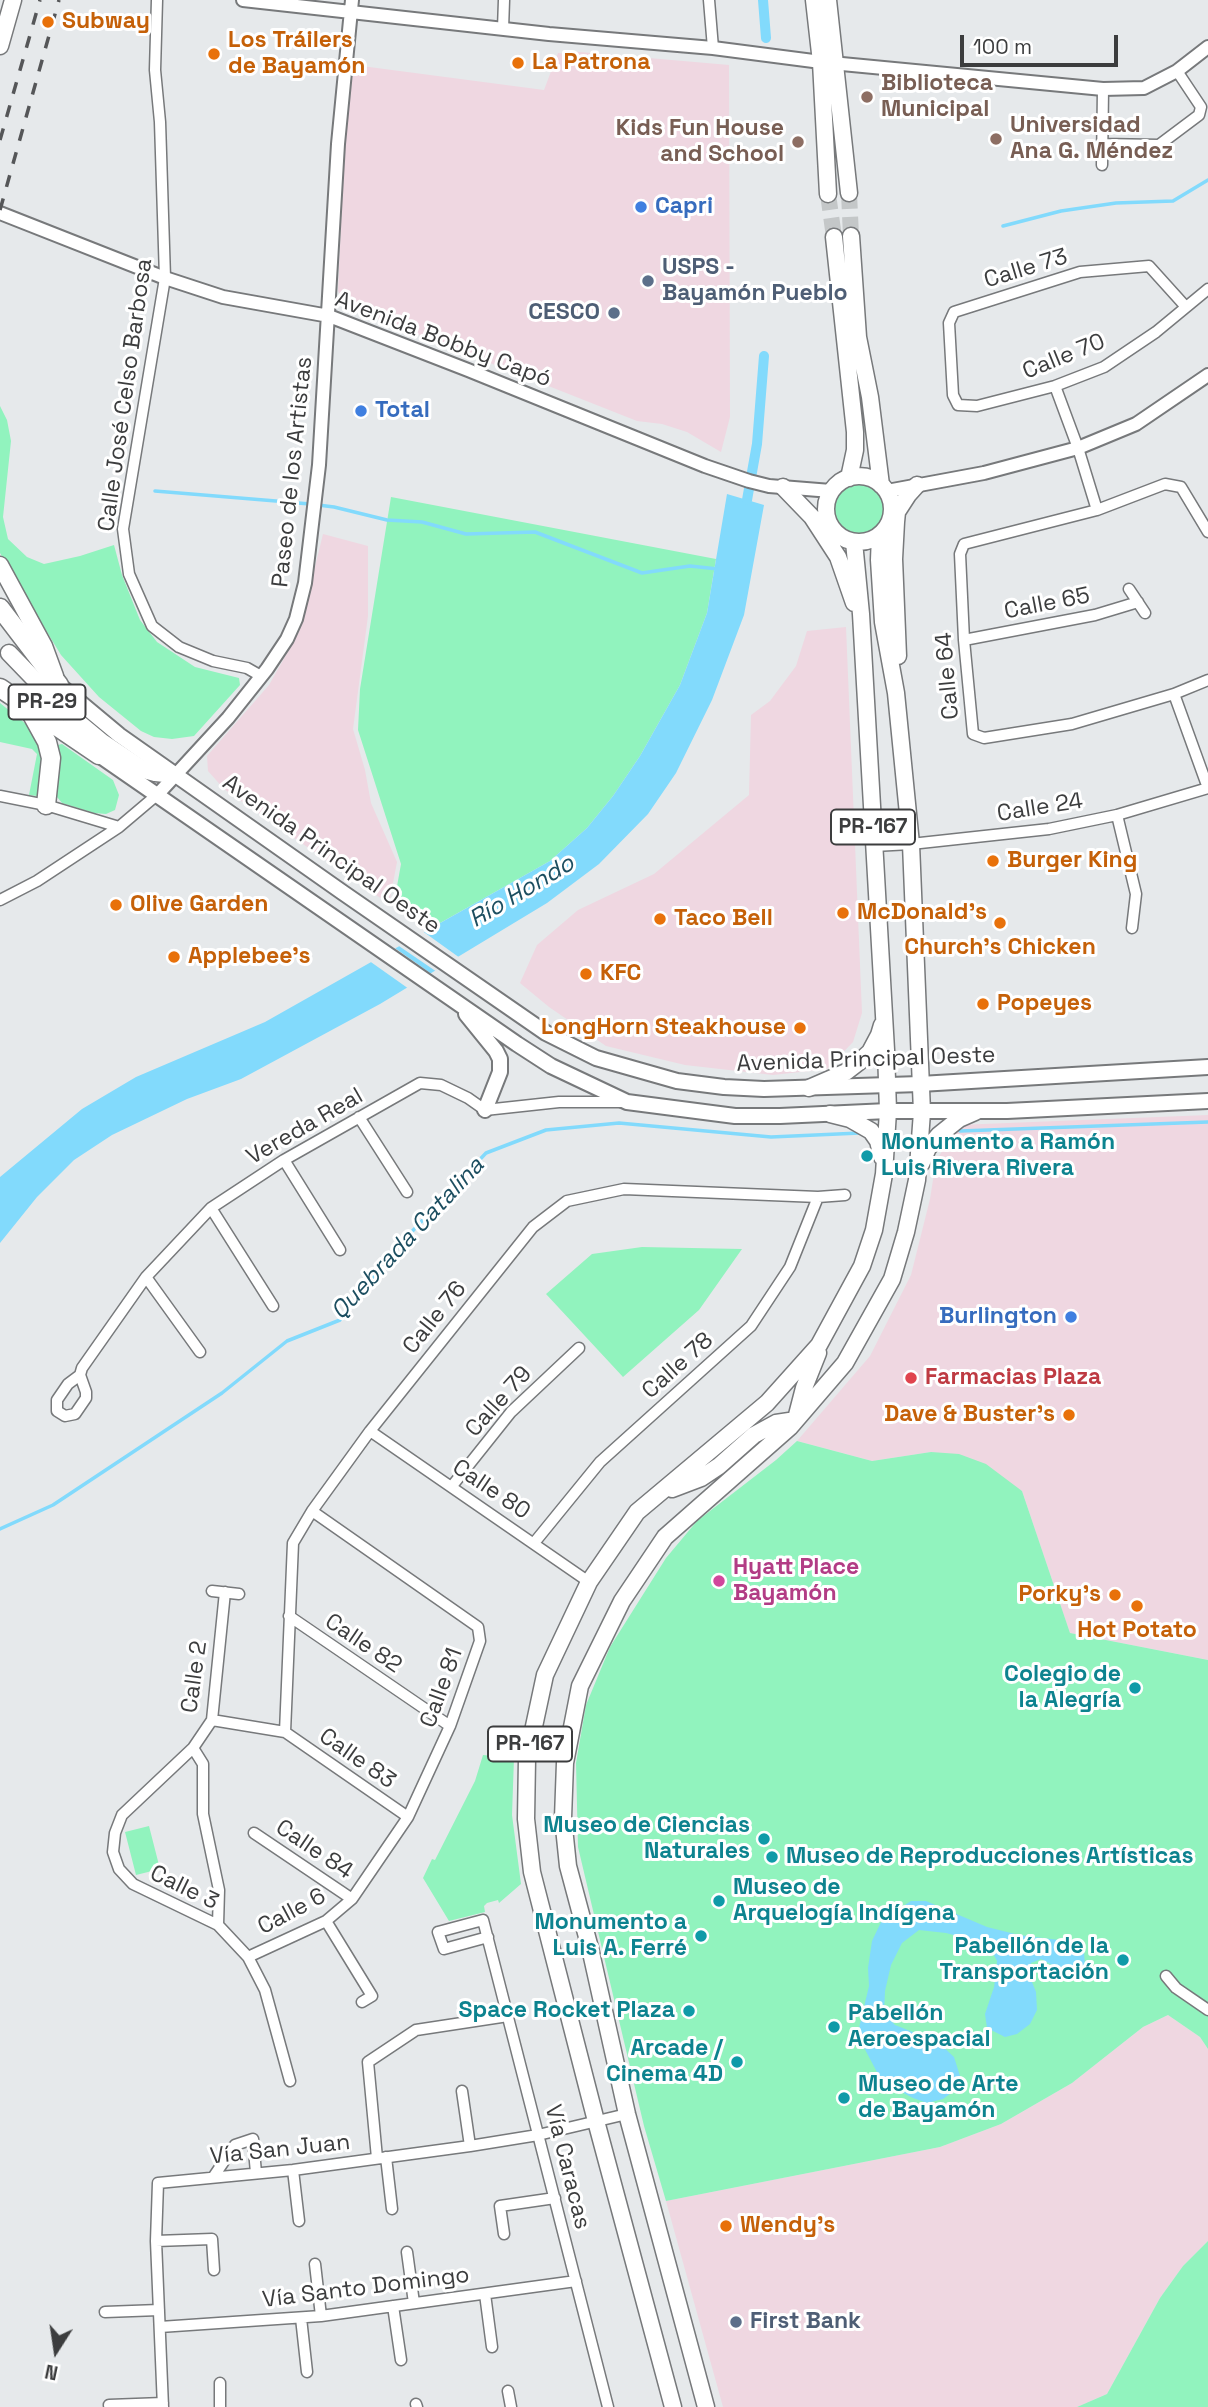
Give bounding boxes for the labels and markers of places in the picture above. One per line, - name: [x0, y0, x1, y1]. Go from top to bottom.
- place label: Subway: [62, 8, 150, 36]
- marker: Subway: [40, 14, 56, 30]
- place label: Los Tráilers de Bayamón: [228, 27, 365, 81]
- marker: Los Tráilers de Bayamón: [206, 46, 222, 62]
- place label: La Patrona: [532, 49, 650, 77]
- marker: La Patrona: [510, 55, 526, 71]
- place label: Biblioteca Municipal: [881, 70, 993, 124]
- marker: Biblioteca Municipal: [859, 89, 875, 105]
- place label: Universidad Ana G. Méndez: [1010, 112, 1173, 166]
- place label: Kids Fun House and School: [616, 115, 784, 169]
- marker: Universidad Ana G. Méndez: [988, 131, 1004, 147]
- marker: Kids Fun House and School: [790, 134, 806, 150]
- place label: Capri: [655, 193, 713, 221]
- marker: Capri: [633, 199, 649, 215]
- place label: USPS - Bayamón Pueblo: [662, 254, 848, 308]
- marker: USPS - Bayamón Pueblo: [640, 273, 656, 289]
- place label: CESCO: [528, 299, 600, 327]
- marker: CESCO: [606, 305, 622, 321]
- place label: Total: [375, 397, 430, 425]
- marker: Total: [353, 403, 369, 419]
- place label: Burger King: [1007, 847, 1137, 875]
- marker: Burger King: [985, 853, 1001, 869]
- place label: Olive Garden: [130, 891, 269, 919]
- marker: Olive Garden: [108, 897, 124, 913]
- place label: McDonald's: [857, 899, 987, 927]
- place label: Taco Bell: [674, 905, 773, 933]
- marker: McDonald's: [835, 905, 851, 921]
- marker: Taco Bell: [652, 911, 668, 927]
- marker: Church's Chicken: [992, 915, 1008, 931]
- place label: Church's Chicken: [904, 934, 1096, 962]
- place label: Applebee's: [188, 943, 311, 971]
- marker: Applebee's: [166, 949, 182, 965]
- place label: KFC: [600, 960, 641, 988]
- marker: KFC: [578, 966, 594, 982]
- place label: Popeyes: [997, 990, 1092, 1018]
- marker: Popeyes: [975, 996, 991, 1012]
- place label: LongHorn Steakhouse: [541, 1014, 786, 1042]
- marker: LongHorn Steakhouse: [792, 1020, 808, 1036]
- place label: Monumento a Ramón Luis Rivera Rivera: [881, 1129, 1115, 1183]
- marker: Monumento a Ramón Luis Rivera Rivera: [859, 1148, 875, 1164]
- place label: Burlington: [939, 1303, 1057, 1331]
- marker: Burlington: [1063, 1309, 1079, 1325]
- place label: Farmacias Plaza: [925, 1364, 1101, 1392]
- marker: Farmacias Plaza: [903, 1370, 919, 1386]
- place label: Dave & Buster's: [884, 1401, 1055, 1429]
- marker: Dave & Buster's: [1061, 1407, 1077, 1423]
- place label: Hyatt Place Bayamón: [733, 1554, 859, 1608]
- marker: Hyatt Place Bayamón: [711, 1573, 727, 1589]
- place label: Porky's: [1018, 1581, 1101, 1609]
- marker: Porky's: [1107, 1587, 1123, 1603]
- marker: Hot Potato: [1129, 1598, 1145, 1614]
- place label: Hot Potato: [1077, 1617, 1197, 1645]
- place label: Colegio de la Alegría: [1004, 1661, 1121, 1715]
- marker: Colegio de la Alegría: [1127, 1680, 1143, 1696]
- place label: Museo de Ciencias Naturales: [543, 1812, 750, 1866]
- marker: Museo de Ciencias Naturales: [756, 1831, 772, 1847]
- place label: Museo de Reproducciones Artísticas: [786, 1843, 1194, 1871]
- marker: Museo de Reproducciones Artísticas: [764, 1849, 780, 1865]
- place label: Museo de Arquelogía Indígena: [733, 1874, 955, 1928]
- marker: Museo de Arquelogía Indígena: [711, 1893, 727, 1909]
- place label: Monumento a Luis A. Ferré: [534, 1909, 687, 1963]
- marker: Monumento a Luis A. Ferré: [693, 1928, 709, 1944]
- place label: Pabellón de la Transportación: [939, 1933, 1109, 1987]
- marker: Pabellón de la Transportación: [1115, 1952, 1131, 1968]
- place label: Space Rocket Plaza: [459, 1997, 675, 2025]
- place label: Pabellón Aeroespacial: [848, 2000, 991, 2054]
- marker: Space Rocket Plaza: [681, 2003, 697, 2019]
- marker: Pabellón Aeroespacial: [826, 2019, 842, 2035]
- place label: Arcade / Cinema 4D: [606, 2035, 723, 2089]
- marker: Arcade / Cinema 4D: [729, 2054, 745, 2070]
- place label: Museo de Arte de Bayamón: [858, 2071, 1019, 2125]
- marker: Museo de Arte de Bayamón: [836, 2090, 852, 2106]
- place label: Wendy's: [740, 2212, 835, 2240]
- marker: Wendy's: [718, 2218, 734, 2234]
- place label: First Bank: [750, 2308, 861, 2336]
- marker: First Bank: [728, 2314, 744, 2330]

